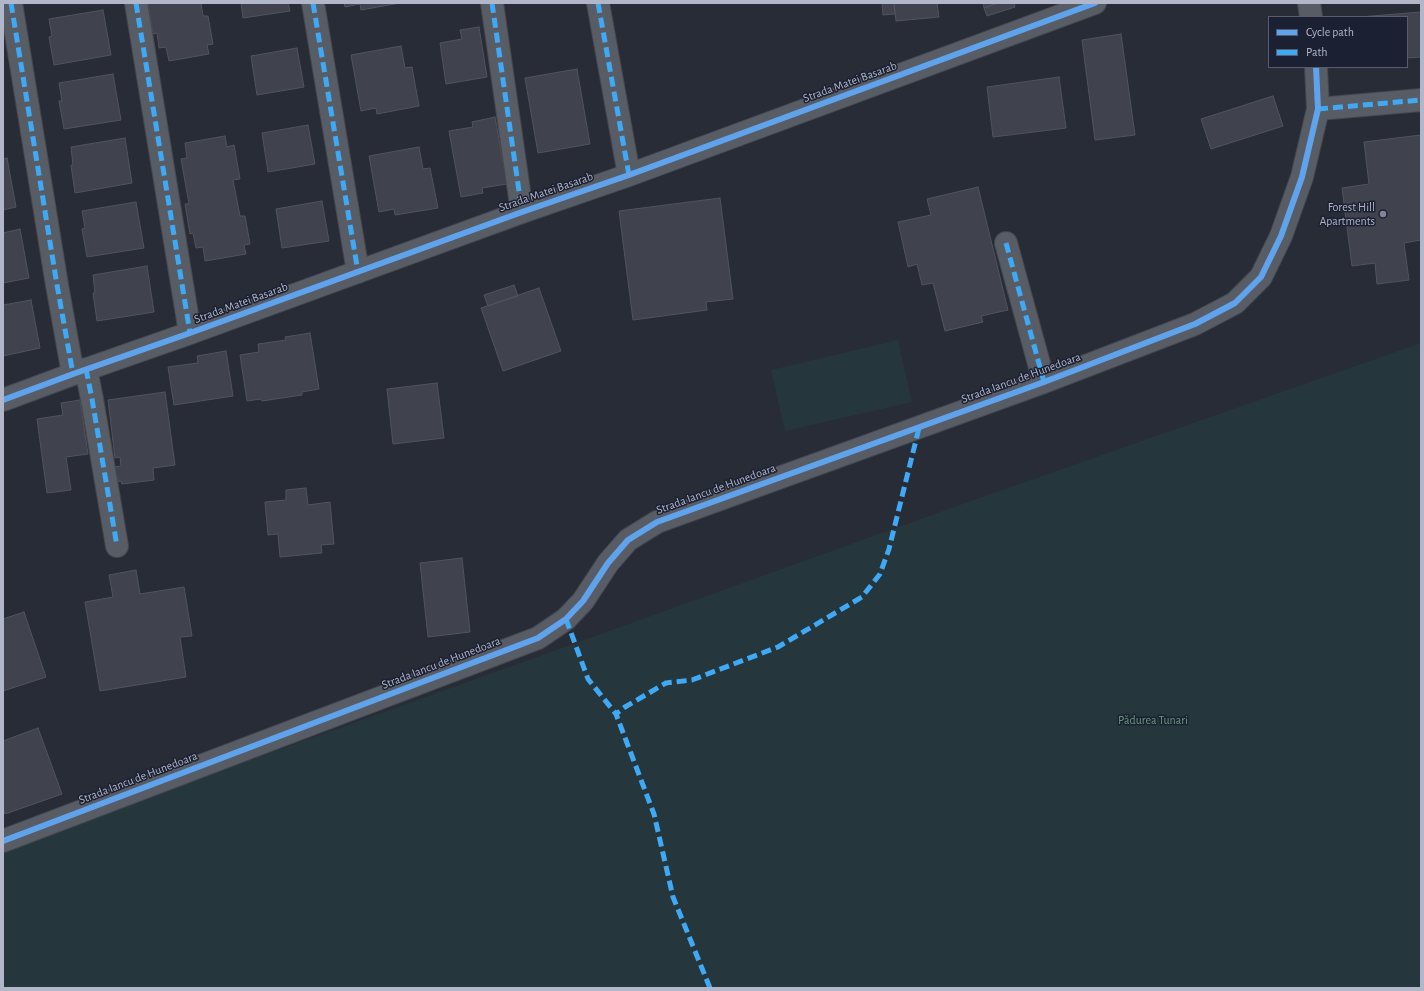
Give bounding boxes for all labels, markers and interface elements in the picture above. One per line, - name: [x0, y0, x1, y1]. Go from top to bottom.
- legend: [1268, 16, 1408, 68]
- text: Cycle path: [1306, 26, 1354, 38]
- text: Path: [1306, 46, 1328, 58]
- street label: Strada Matei Basarab: [801, 58, 899, 106]
- street label: Strada Matei Basarab: [497, 169, 595, 215]
- place label: Forest Hill Apartments: [1319, 200, 1375, 228]
- marker: Forest Hill Apartments: [1378, 209, 1388, 219]
- street label: Strada Matei Basarab: [192, 279, 290, 327]
- street label: Strada Iancu de Hunedoara: [959, 350, 1083, 406]
- street label: Strada Iancu de Hunedoara: [654, 461, 778, 517]
- street label: Strada Iancu de Hunedoara: [380, 634, 502, 692]
- park label: Pădurea Tunari: [1118, 713, 1188, 727]
- street label: Strada Iancu de Hunedoara: [77, 749, 199, 807]

